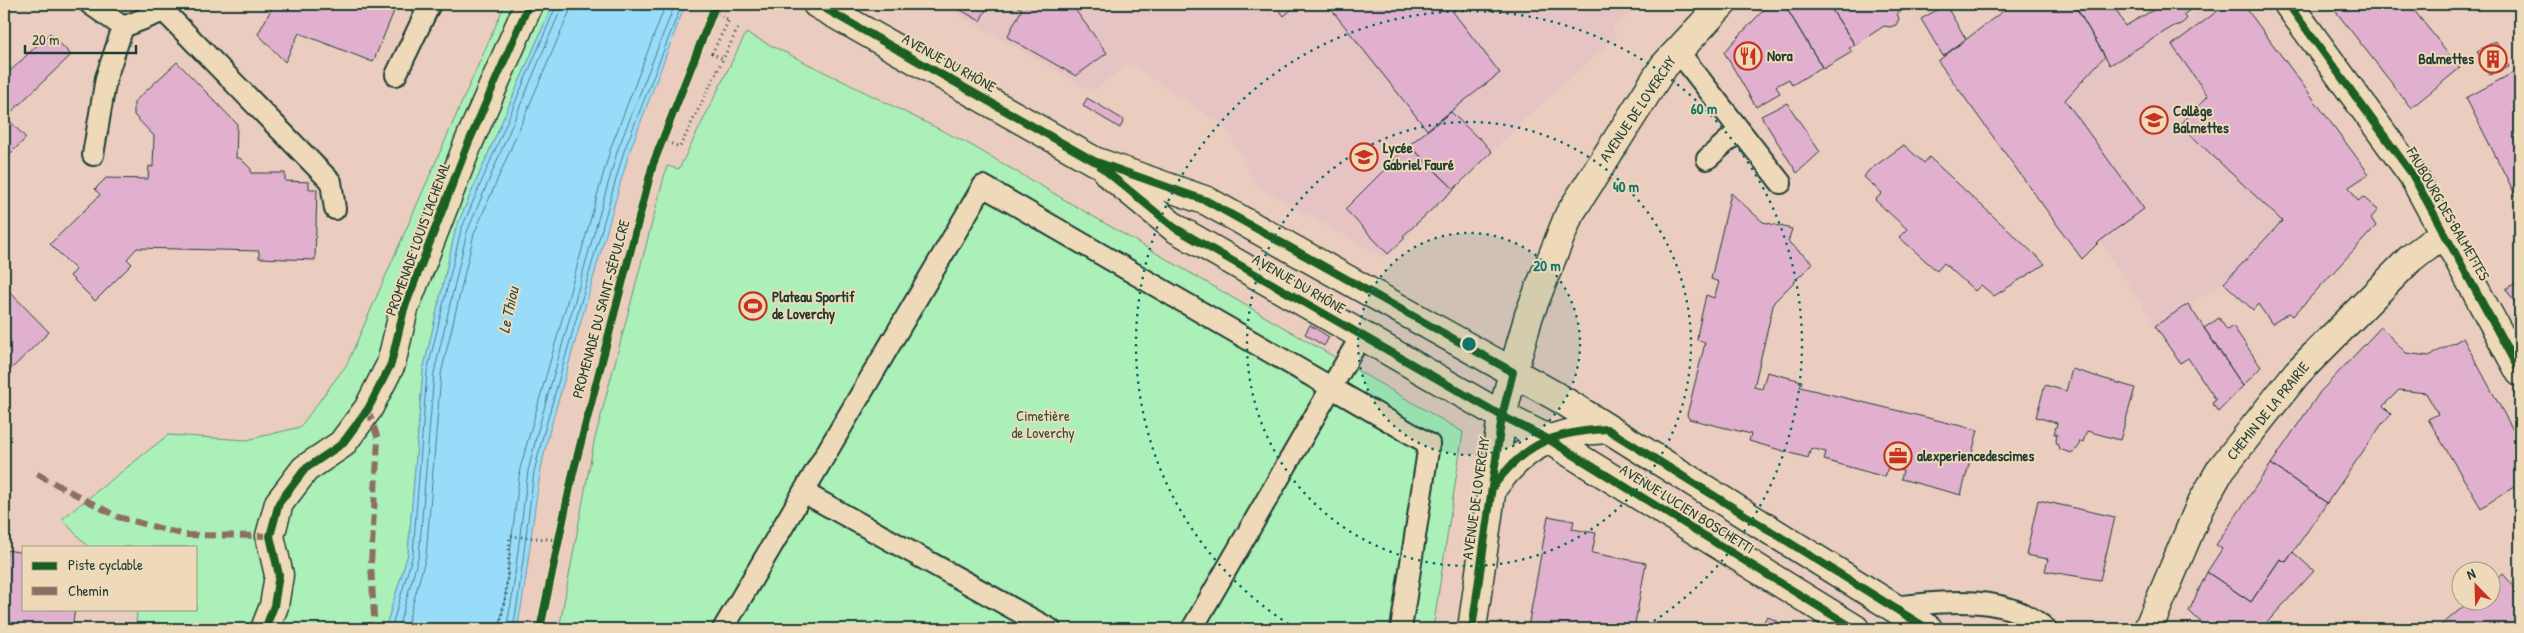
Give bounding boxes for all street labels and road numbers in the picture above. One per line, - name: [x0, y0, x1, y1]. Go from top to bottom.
- street label: AVENUE DU RHÔNE: [899, 28, 1000, 97]
- street label: AVENUE DE LOVERCHY: [1594, 51, 1681, 166]
- street label: FAUBOURG DES BALMETTES: [2401, 142, 2495, 284]
- street label: PROMENADE LOUIS LACHENAL: [380, 159, 455, 319]
- street label: PROMENADE DU SAINT-SÉPULCRE: [567, 217, 635, 401]
- street label: AVENUE DU RHÔNE: [1249, 248, 1350, 319]
- street label: CHEMIN DE LA PRAIRIE: [2221, 357, 2314, 464]
- street label: AVENUE DE LOVERCHY: [1457, 435, 1495, 561]
- street label: AVENUE LUCIEN BOSCHETTI: [1616, 459, 1758, 558]

